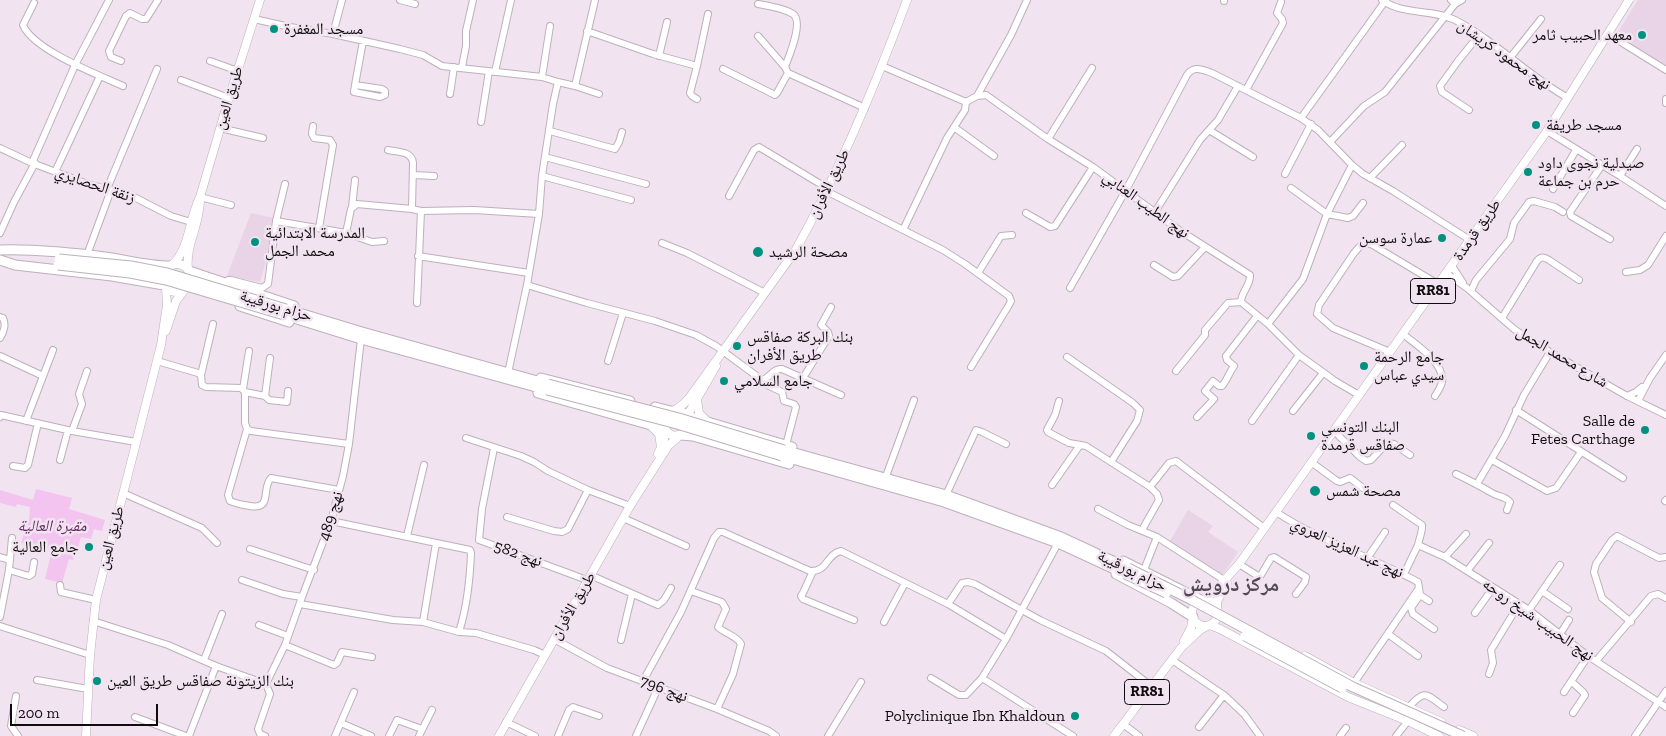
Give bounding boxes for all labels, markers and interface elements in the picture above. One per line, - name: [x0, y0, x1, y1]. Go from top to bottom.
- street label: نهج محمود كريشان: [1454, 16, 1554, 94]
- place label: مسجد المغفرة: [284, 19, 363, 39]
- marker: مسجد المغفرة: [268, 23, 280, 35]
- place label: معهد الحبيب ثامر: [1532, 25, 1632, 45]
- marker: معهد الحبيب ثامر: [1636, 29, 1648, 41]
- street label: طريق العين: [210, 64, 248, 132]
- place label: مسجد طريفة: [1546, 115, 1622, 135]
- marker: مسجد طريفة: [1530, 119, 1542, 131]
- street label: طريق الأفران: [804, 146, 854, 222]
- place label: صيدلية نجوى داود حرم بن جماعة: [1538, 153, 1645, 191]
- street label: زنقة الحصايري: [52, 162, 138, 208]
- marker: صيدلية نجوى داود حرم بن جماعة: [1522, 166, 1534, 178]
- street label: نهج الطيب العنابي: [1099, 167, 1193, 243]
- street label: طريق قرمدة: [1449, 195, 1505, 265]
- place label: المدرسة الابتدائية محمد الجمل: [265, 223, 365, 261]
- place label: عمارة سوسن: [1359, 228, 1432, 248]
- marker: عمارة سوسن: [1436, 232, 1448, 244]
- marker: المدرسة الابتدائية محمد الجمل: [249, 236, 261, 248]
- place label: مصحة الرشيد: [769, 242, 848, 262]
- marker: مصحة الرشيد: [751, 245, 765, 259]
- road number: RR81: [1410, 278, 1456, 304]
- street label: حزام بورقيبة: [238, 286, 314, 326]
- street label: شارع محمد الجمل: [1513, 322, 1611, 392]
- place label: بنك البركة صفاقس طريق الأفران: [747, 327, 853, 365]
- marker: بنك البركة صفاقس طريق الأفران: [731, 340, 743, 352]
- place label: جامع الرحمة سيدي عباس: [1374, 347, 1444, 385]
- marker: جامع الرحمة سيدي عباس: [1358, 360, 1370, 372]
- place label: جامع السلامي: [734, 371, 813, 391]
- marker: جامع السلامي: [718, 375, 730, 387]
- place label: Salle de Fetes Carthage: [1531, 411, 1635, 449]
- place label: البنك التونسي صفاقس قرمدة: [1321, 417, 1405, 455]
- marker: Salle de Fetes Carthage: [1639, 424, 1651, 436]
- marker: البنك التونسي صفاقس قرمدة: [1305, 430, 1317, 442]
- place label: مصحة شمس: [1326, 481, 1401, 501]
- marker: مصحة شمس: [1308, 484, 1322, 498]
- street label: نهج 489: [314, 489, 348, 543]
- street label: طريق العين: [93, 504, 129, 572]
- street label: نهج عبد العزيز العروي: [1288, 513, 1406, 583]
- park label: مقبرة العالية: [18, 516, 86, 536]
- street label: نهج 582: [491, 536, 545, 572]
- place label: جامع العالية: [12, 537, 79, 557]
- marker: جامع العالية: [83, 541, 95, 553]
- street label: حزام بورقيبة: [1094, 546, 1170, 596]
- street label: طريق الأفران: [546, 569, 600, 643]
- district label: مركز درويش: [1183, 572, 1279, 598]
- street label: نهج الحبيب شيخ روحه: [1479, 574, 1597, 666]
- place label: بنك الزيتونة صفاقس طريق العين: [107, 671, 294, 691]
- street label: نهج 796: [638, 671, 690, 707]
- marker: بنك الزيتونة صفاقس طريق العين: [91, 675, 103, 687]
- road number: RR81: [1124, 680, 1170, 704]
- scale bar: [12, 694, 160, 726]
- text: 200 m: [18, 704, 59, 722]
- place label: Polyclinique Ibn Khaldoun: [885, 706, 1065, 726]
- marker: Polyclinique Ibn Khaldoun: [1069, 710, 1081, 722]

